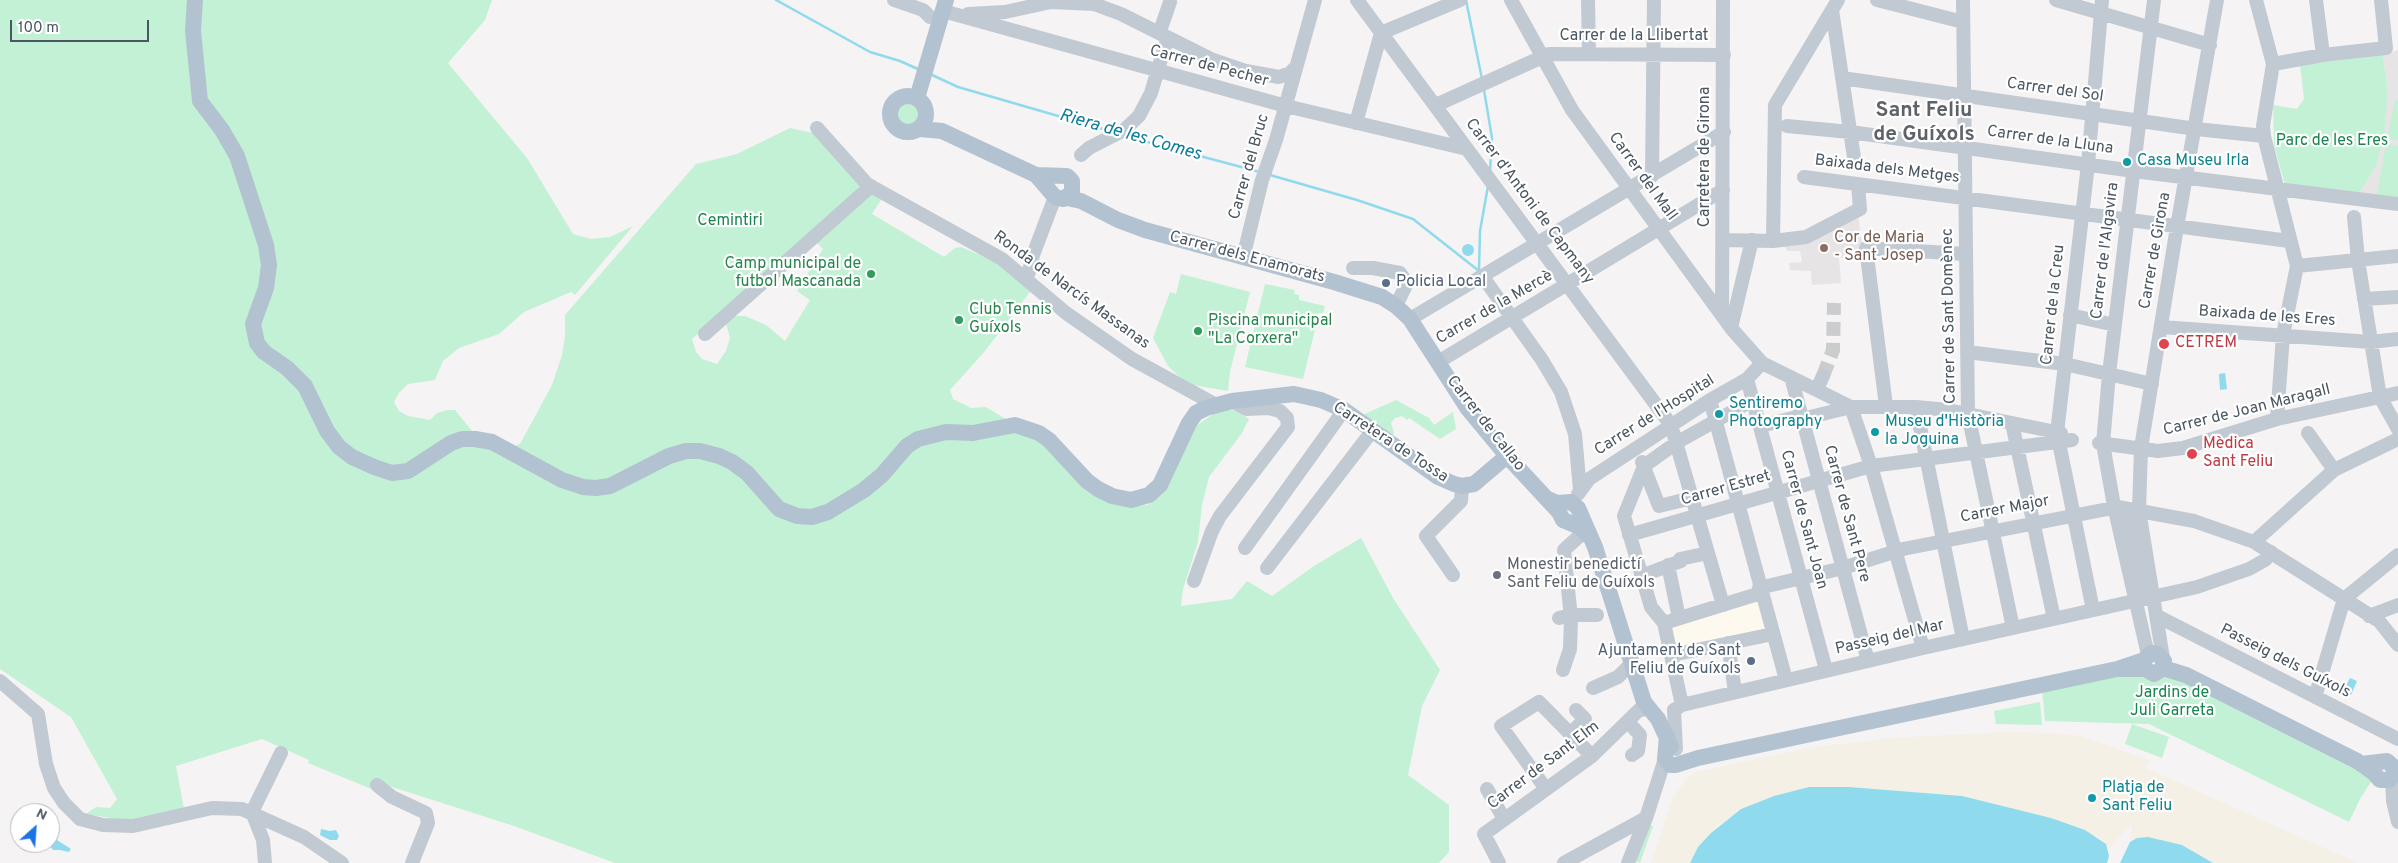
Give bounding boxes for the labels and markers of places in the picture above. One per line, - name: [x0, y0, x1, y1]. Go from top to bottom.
- place label: Casa Museu Irla: [2137, 152, 2249, 172]
- marker: Casa Museu Irla: [2121, 156, 2133, 168]
- place label: Cor de Maria - Sant Josep: [1834, 229, 1924, 267]
- marker: Cor de Maria - Sant Josep: [1818, 242, 1830, 254]
- place label: Camp municipal de futbol Mascanada: [724, 255, 861, 293]
- marker: Camp municipal de futbol Mascanada: [865, 268, 877, 280]
- place label: Policia Local: [1396, 273, 1486, 293]
- marker: Policia Local: [1380, 277, 1392, 289]
- place label: Club Tennis Guíxols: [969, 301, 1052, 339]
- place label: Piscina municipal "La Corxera": [1208, 312, 1332, 350]
- marker: Club Tennis Guíxols: [953, 314, 965, 326]
- marker: Piscina municipal "La Corxera": [1192, 325, 1204, 337]
- place label: CETREM: [2175, 334, 2237, 354]
- marker: CETREM: [2157, 337, 2171, 351]
- place label: Sentiremo Photography: [1729, 395, 1822, 433]
- marker: Sentiremo Photography: [1713, 408, 1725, 420]
- place label: Museu d'Història la Joguina: [1885, 413, 2004, 451]
- marker: Museu d'Història la Joguina: [1869, 426, 1881, 438]
- place label: Mèdica Sant Feliu: [2203, 435, 2273, 473]
- marker: Mèdica Sant Feliu: [2185, 447, 2199, 461]
- place label: Monestir benedictí Sant Feliu de Guíxols: [1507, 556, 1655, 594]
- marker: Monestir benedictí Sant Feliu de Guíxols: [1491, 569, 1503, 581]
- place label: Ajuntament de Sant Feliu de Guíxols: [1597, 642, 1741, 680]
- marker: Ajuntament de Sant Feliu de Guíxols: [1745, 655, 1757, 667]
- place label: Platja de Sant Feliu: [2102, 779, 2172, 817]
- marker: Platja de Sant Feliu: [2086, 792, 2098, 804]

